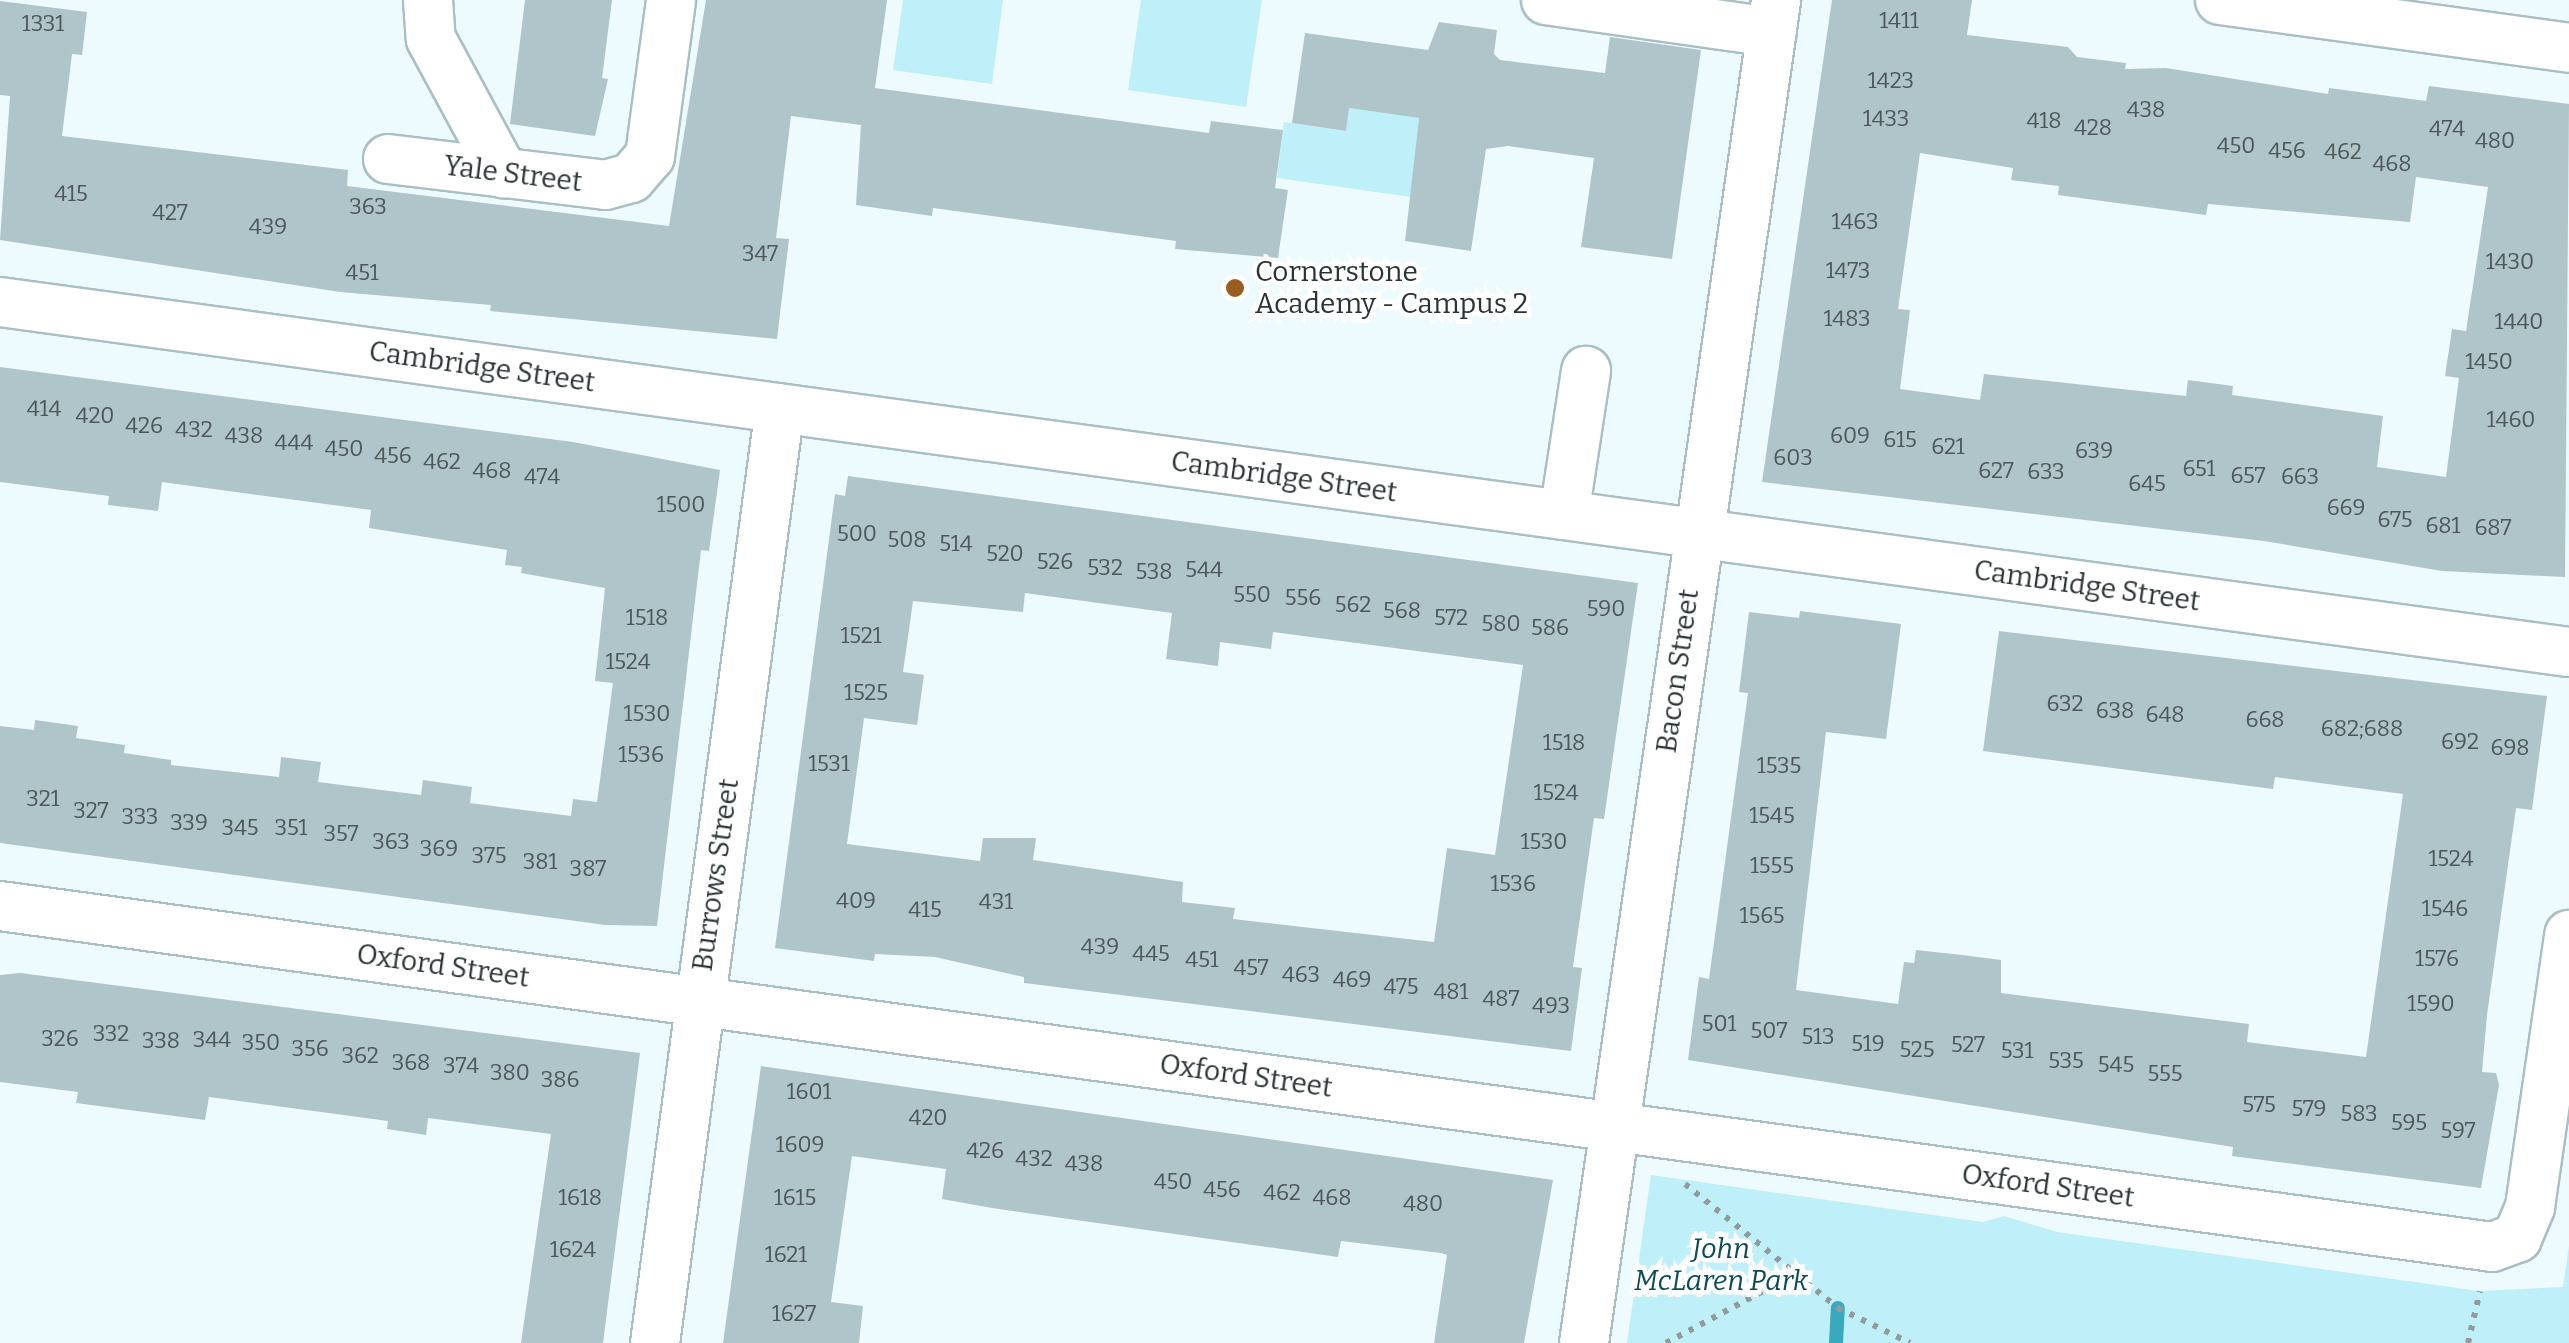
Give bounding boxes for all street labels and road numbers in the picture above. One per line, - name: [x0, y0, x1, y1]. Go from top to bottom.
- street label: Yale Street: [442, 149, 584, 199]
- street label: Cambridge Street: [367, 335, 597, 399]
- street label: Cambridge Street: [1169, 445, 1399, 509]
- street label: Cambridge Street: [1972, 554, 2202, 618]
- street label: Bacon Street: [1650, 587, 1706, 755]
- street label: Burrows Street: [686, 777, 746, 973]
- street label: Oxford Street: [355, 937, 531, 995]
- street label: Oxford Street: [1158, 1047, 1334, 1105]
- street label: Oxford Street: [1960, 1157, 2136, 1215]

